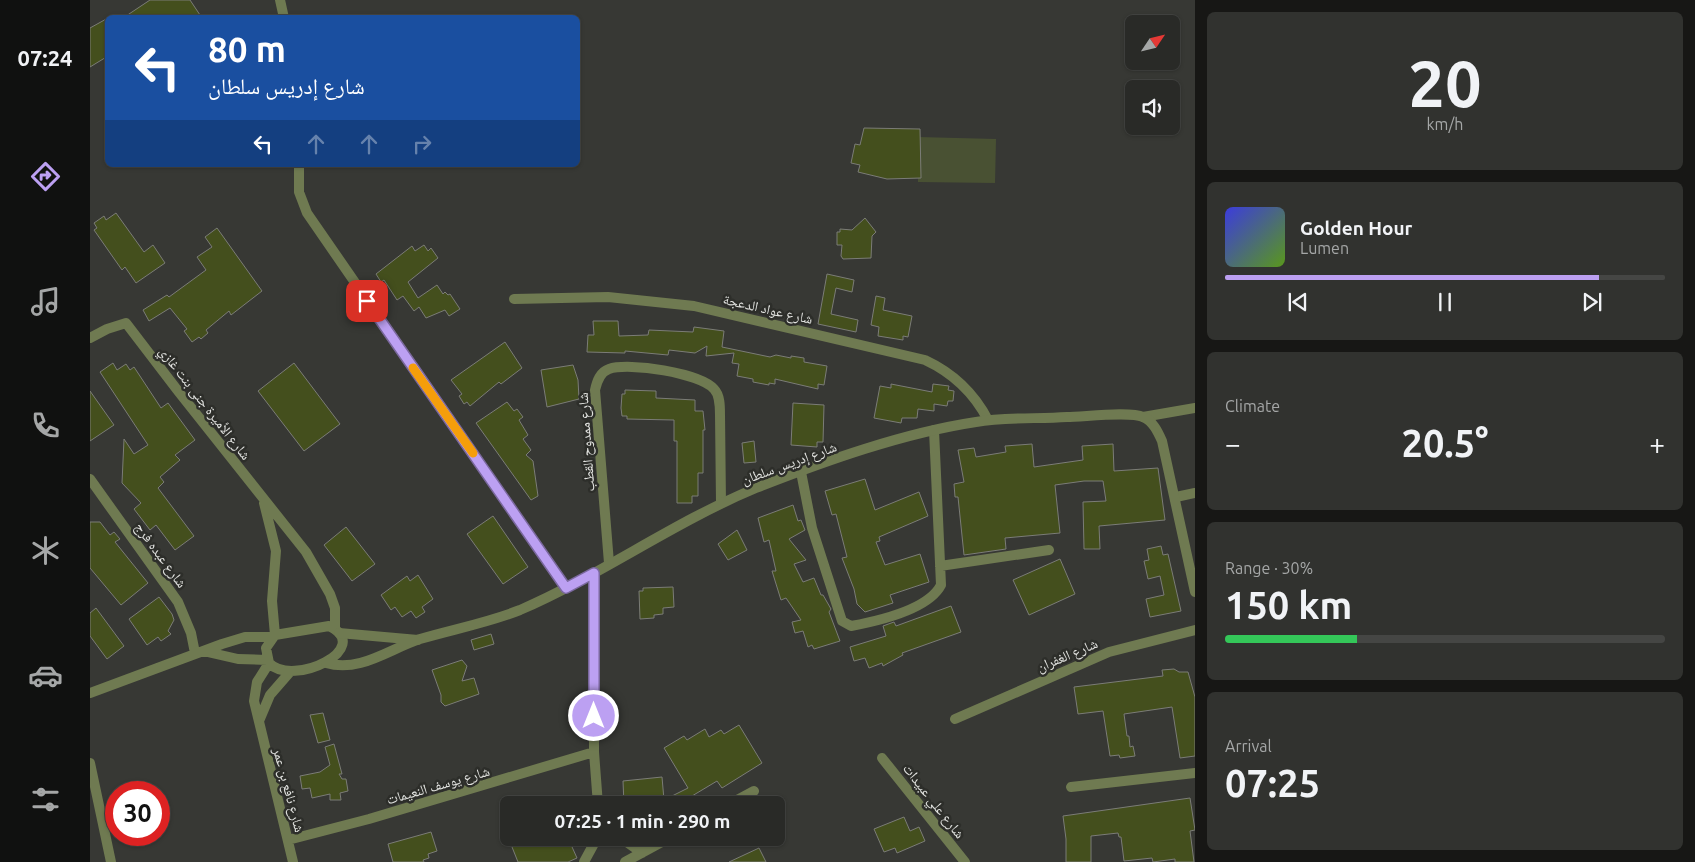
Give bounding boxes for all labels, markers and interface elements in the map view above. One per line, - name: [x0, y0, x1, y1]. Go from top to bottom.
- north arrow: [1125, 15, 1180, 70]
- map controls: [1125, 15, 1180, 135]
- text: 80 m: [208, 29, 286, 69]
- icon: left: [125, 35, 190, 100]
- text: 07:24: [17, 45, 73, 70]
- text: 20: [1408, 46, 1482, 119]
- text: شارع إدريس سلطان: [208, 73, 365, 98]
- button: sound: [1125, 80, 1180, 135]
- text: km/h: [1427, 115, 1463, 133]
- icon: left: [249, 130, 277, 158]
- icon: ahead: [302, 130, 330, 158]
- icon: ahead: [355, 130, 383, 158]
- icon: right: [408, 130, 436, 158]
- icon: directions: [28, 159, 63, 194]
- text: Golden Hour: [1300, 217, 1412, 239]
- text: Lumen: [1300, 239, 1349, 257]
- pin: [346, 280, 388, 322]
- icon: music: [28, 284, 63, 319]
- icon: arrive: [353, 287, 381, 315]
- icon: previous: [1284, 288, 1312, 316]
- icon: pause: [1431, 288, 1459, 316]
- icon: next: [1578, 288, 1606, 316]
- street label: شارع عواد الدعجة: [721, 291, 814, 329]
- street label: شارع الأميرة جنى بنت غازي: [153, 343, 254, 465]
- street label: شارع ممدوح القطب: [575, 392, 599, 492]
- text: Climate: [1225, 397, 1280, 415]
- icon: phone: [28, 408, 63, 443]
- text: 20.5°: [1401, 422, 1489, 464]
- text: −: [1225, 428, 1241, 459]
- text: +: [1649, 428, 1665, 459]
- street label: شارع إدريس سلطان: [739, 438, 839, 489]
- street label: شارع عبده فرج: [130, 519, 190, 592]
- icon: climate: [28, 533, 63, 568]
- text: Range · 30%: [1225, 559, 1313, 577]
- text: 150 km: [1225, 584, 1352, 626]
- street label: شارع الغفران: [1034, 635, 1101, 677]
- icon: car: [28, 658, 63, 693]
- position arrow: [567, 689, 619, 741]
- text: Arrival: [1225, 737, 1272, 755]
- street label: شارع نافع بن عمر: [268, 745, 308, 834]
- street label: شارع علي عبيدات: [897, 761, 968, 844]
- text: 07:25: [1225, 762, 1320, 804]
- street label: شارع يوسف النعيمات: [385, 763, 492, 809]
- speed limit sign: 30: [105, 781, 170, 846]
- icon: filters: [28, 782, 63, 817]
- text: 07:25 · 1 min · 290 m: [555, 810, 730, 832]

